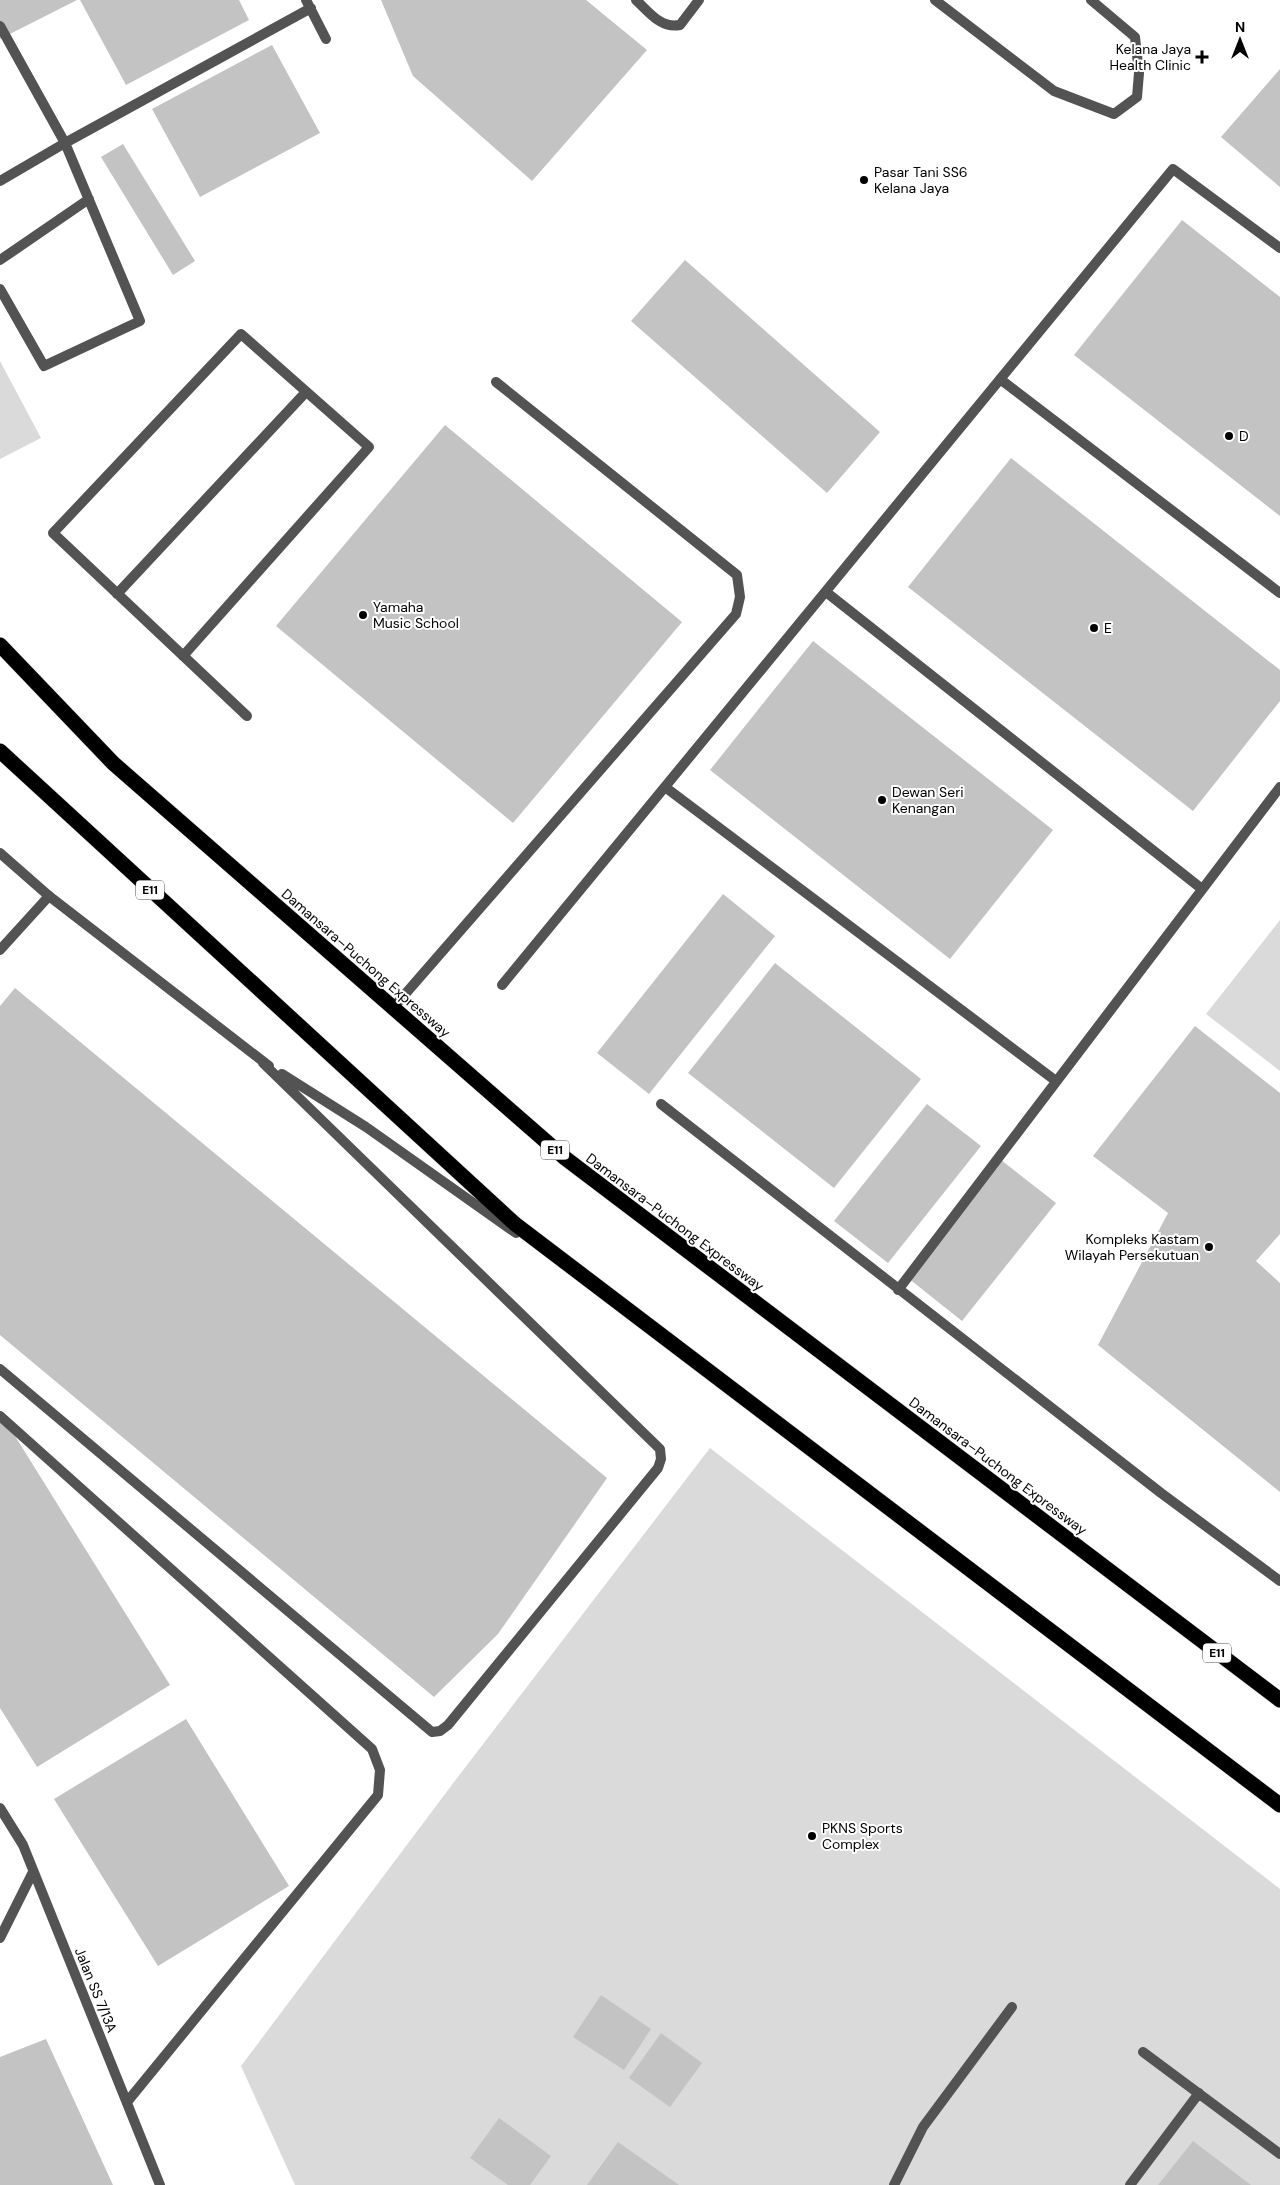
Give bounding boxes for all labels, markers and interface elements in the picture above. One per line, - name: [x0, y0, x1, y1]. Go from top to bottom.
- north arrow: [1215, 15, 1265, 65]
- text: N: [1235, 18, 1245, 36]
- place label: Kelana Jaya Health Clinic: [1110, 40, 1191, 74]
- marker: Kelana Jaya Health Clinic: [1195, 50, 1209, 64]
- place label: Pasar Tani SS6 Kelana Jaya: [874, 163, 968, 197]
- marker: Pasar Tani SS6 Kelana Jaya: [858, 174, 870, 186]
- place label: D: [1239, 427, 1249, 445]
- marker: D: [1223, 430, 1235, 442]
- place label: Yamaha Music School: [373, 598, 459, 632]
- marker: Yamaha Music School: [357, 609, 369, 621]
- place label: E: [1104, 619, 1112, 637]
- marker: E: [1088, 622, 1100, 634]
- place label: Dewan Seri Kenangan: [892, 783, 964, 817]
- marker: Dewan Seri Kenangan: [876, 794, 888, 806]
- road number: E11: [136, 880, 164, 900]
- street label: Damansara–Puchong Expressway: [278, 885, 454, 1041]
- road number: E11: [541, 1140, 569, 1160]
- street label: Damansara–Puchong Expressway: [582, 1149, 768, 1295]
- place label: Kompleks Kastam Wilayah Persekutuan: [1065, 1230, 1199, 1264]
- marker: Kompleks Kastam Wilayah Persekutuan: [1203, 1241, 1215, 1253]
- street label: Damansara–Puchong Expressway: [905, 1393, 1091, 1539]
- road number: E11: [1203, 1644, 1231, 1662]
- place label: PKNS Sports Complex: [822, 1819, 903, 1853]
- marker: PKNS Sports Complex: [806, 1830, 818, 1842]
- street label: Jalan SS 7/13A: [71, 1945, 121, 2035]

